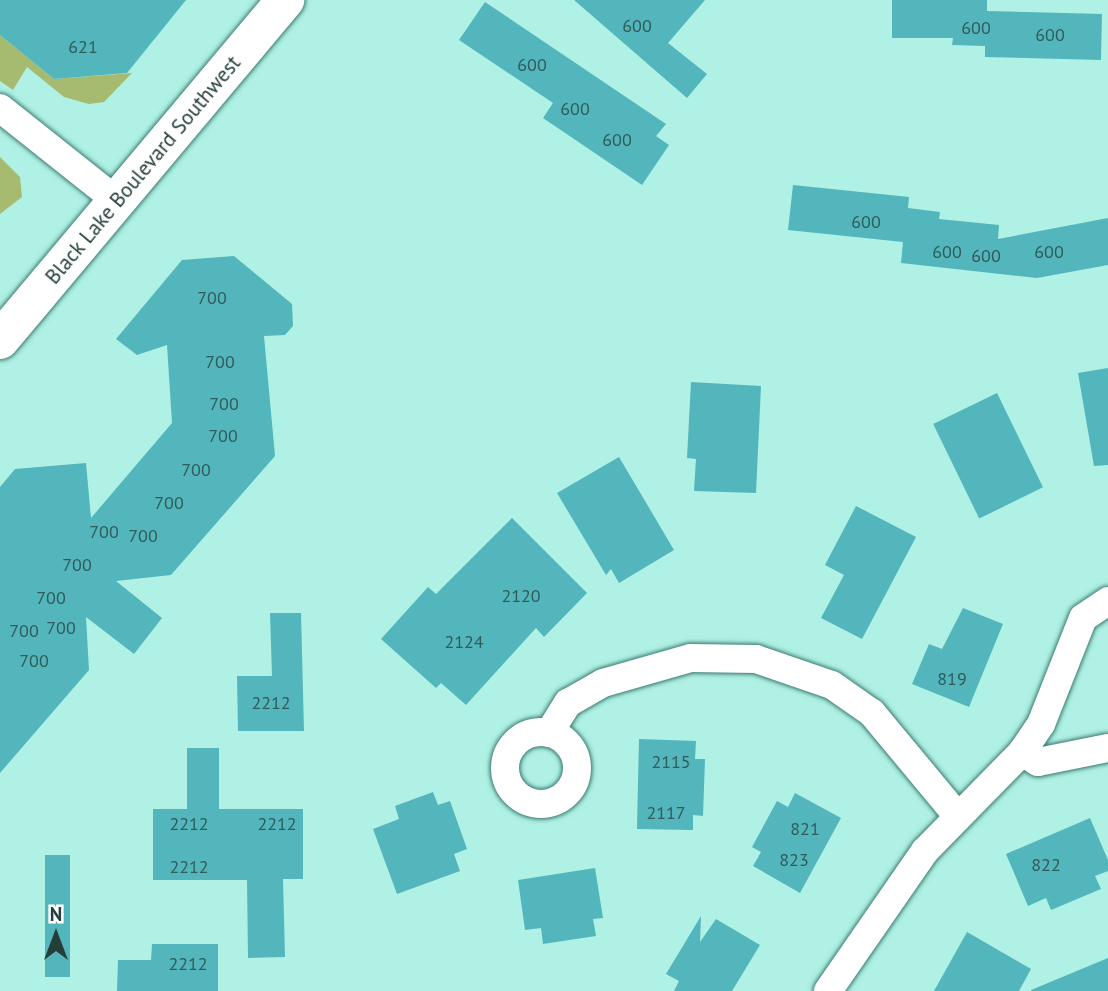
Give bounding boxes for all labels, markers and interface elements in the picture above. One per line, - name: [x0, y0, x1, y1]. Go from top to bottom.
- house number: 600: [622, 15, 652, 37]
- house number: 600: [961, 17, 991, 39]
- house number: 600: [1035, 24, 1065, 46]
- house number: 621: [68, 36, 98, 58]
- street label: Black Lake Boulevard Southwest: [40, 51, 246, 289]
- house number: 600: [517, 54, 547, 76]
- house number: 600: [560, 98, 590, 120]
- house number: 600: [602, 129, 632, 151]
- house number: 600: [851, 211, 881, 233]
- house number: 600: [932, 241, 962, 263]
- house number: 600: [1034, 241, 1064, 263]
- house number: 600: [971, 245, 1001, 267]
- house number: 700: [197, 287, 227, 309]
- house number: 700: [205, 351, 235, 373]
- house number: 700: [209, 393, 239, 415]
- house number: 700: [208, 425, 238, 447]
- house number: 700: [181, 459, 211, 481]
- house number: 700: [154, 492, 184, 514]
- house number: 700: [89, 521, 119, 543]
- house number: 700: [128, 525, 158, 547]
- house number: 700: [62, 554, 92, 576]
- house number: 2120: [501, 585, 541, 607]
- house number: 700: [36, 587, 66, 609]
- house number: 700: [46, 617, 76, 639]
- house number: 700: [9, 620, 39, 642]
- house number: 2124: [444, 631, 484, 653]
- house number: 700: [19, 650, 49, 672]
- house number: 819: [937, 668, 967, 690]
- house number: 2212: [251, 692, 291, 714]
- house number: 2115: [651, 751, 691, 773]
- house number: 2117: [646, 802, 686, 824]
- house number: 2212: [169, 813, 209, 835]
- house number: 2212: [257, 813, 297, 835]
- house number: 821: [790, 818, 820, 840]
- house number: 823: [779, 849, 809, 871]
- house number: 822: [1031, 854, 1061, 876]
- house number: 2212: [169, 856, 209, 878]
- north arrow: [21, 900, 91, 970]
- text: N: [50, 902, 62, 926]
- house number: 2212: [168, 953, 208, 975]

